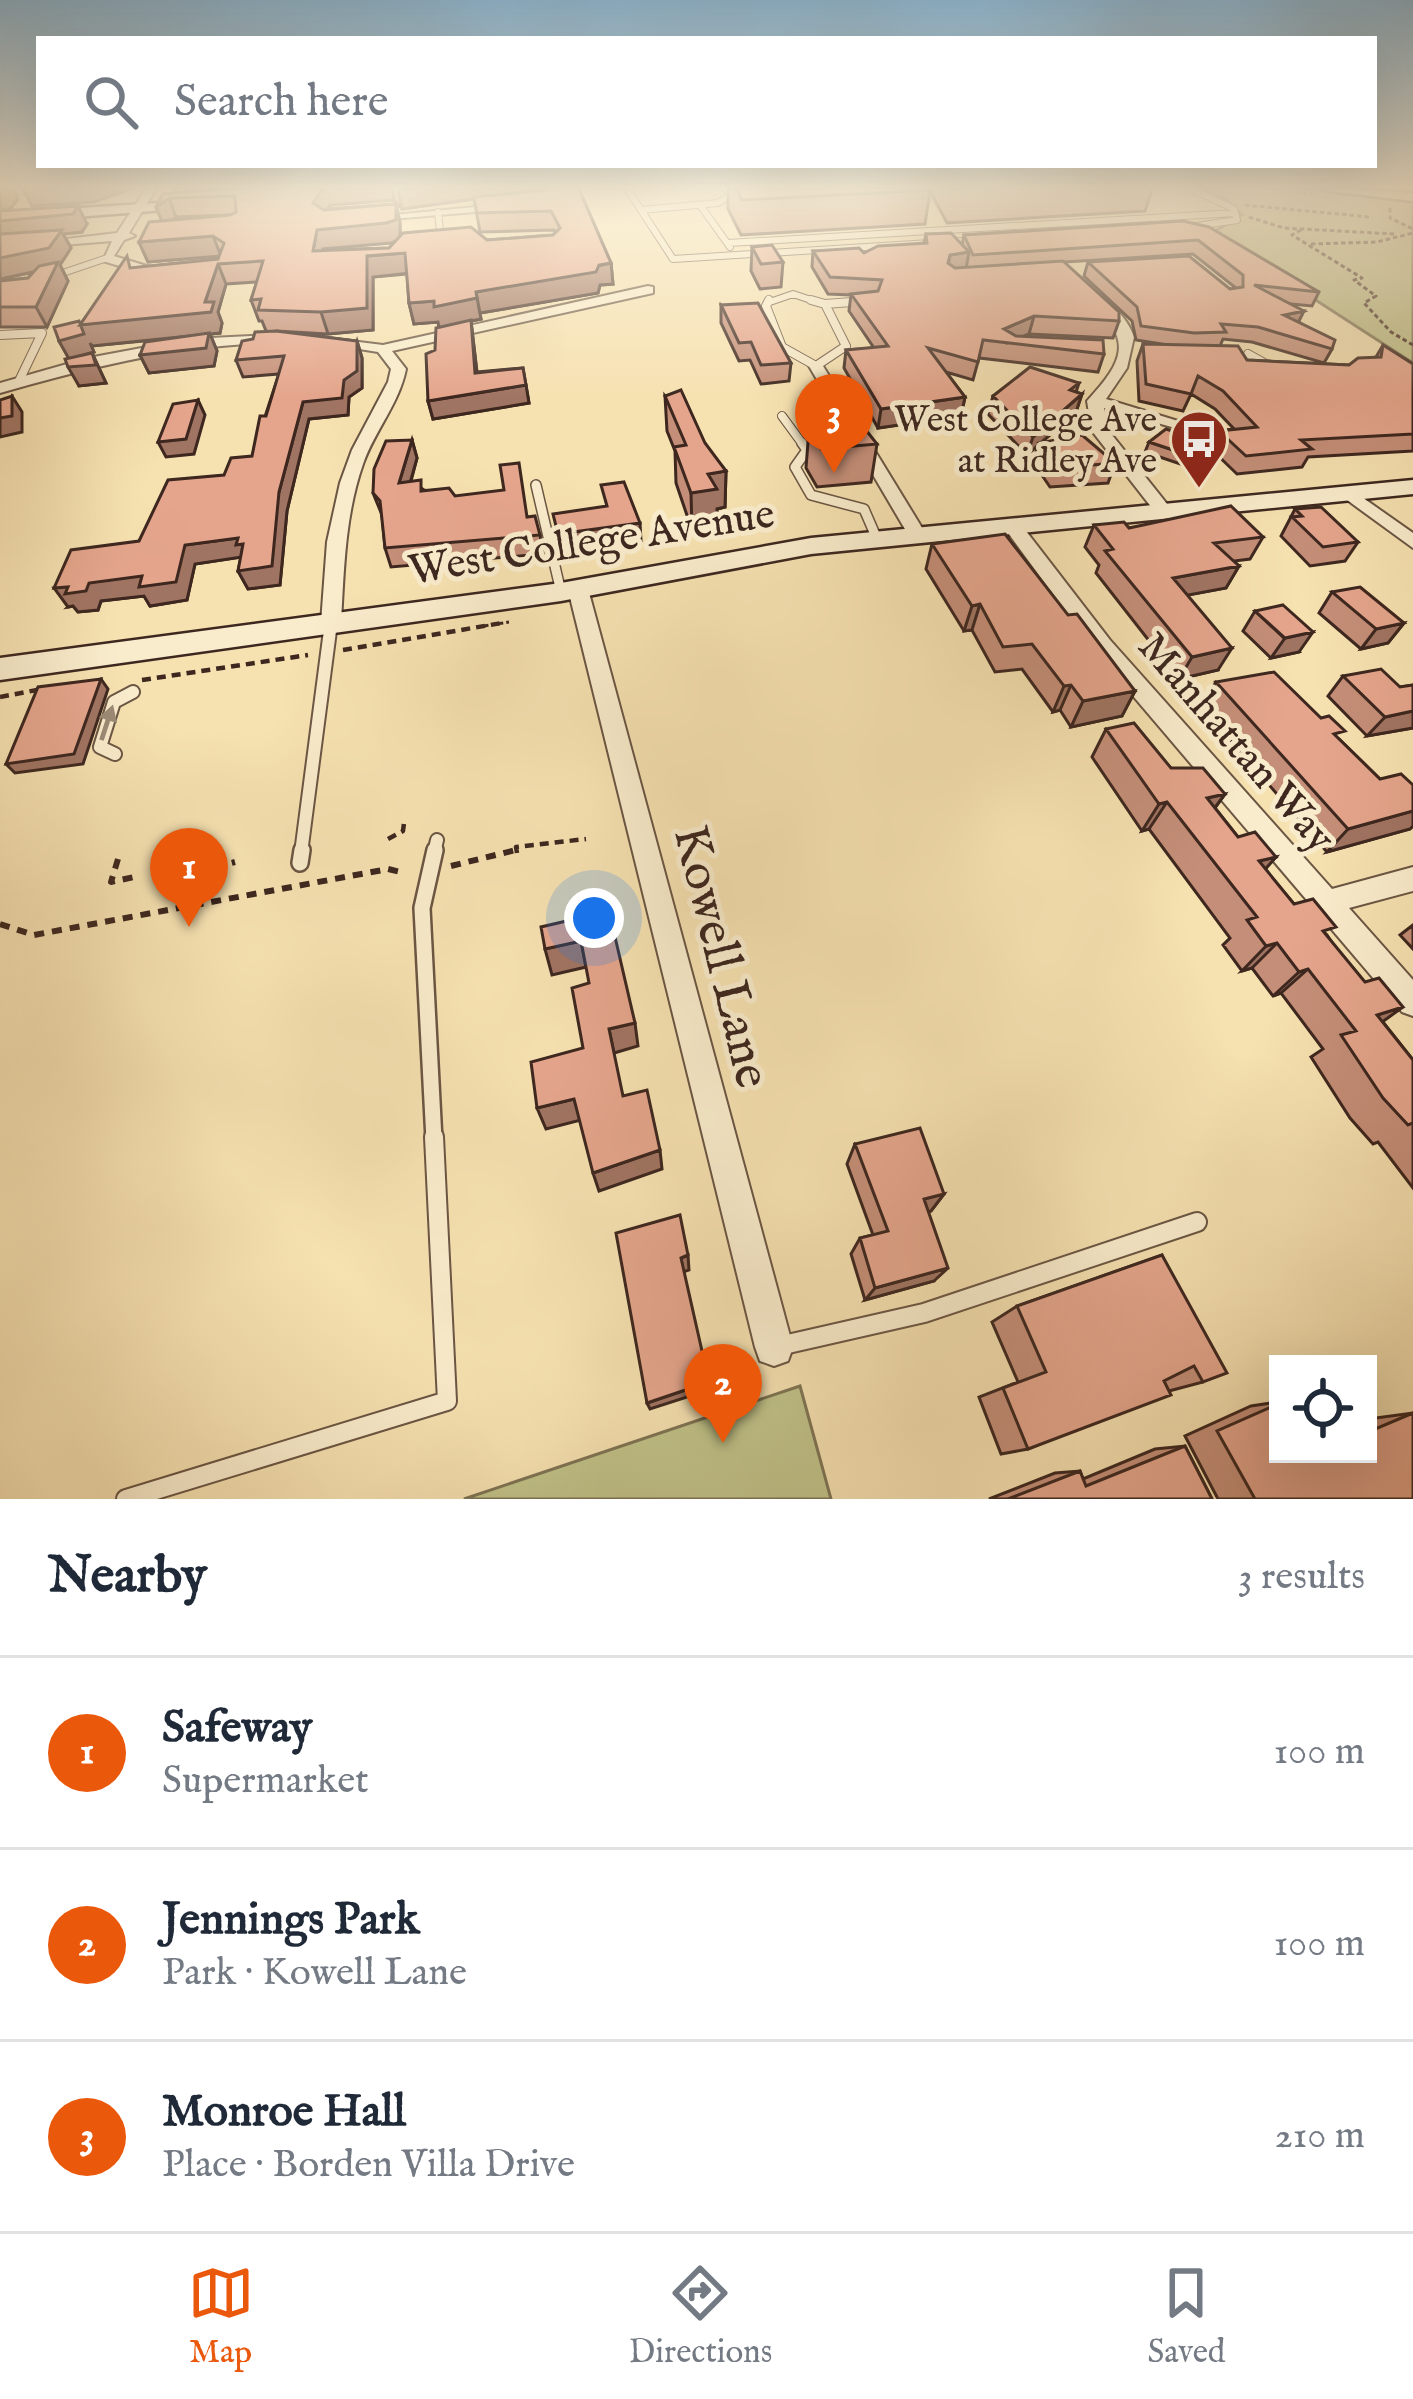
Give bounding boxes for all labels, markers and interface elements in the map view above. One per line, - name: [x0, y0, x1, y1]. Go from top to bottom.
- search box: [36, 36, 1377, 168]
- icon: search: [78, 69, 144, 135]
- text: Search here: [174, 74, 388, 131]
- pin: 3: [795, 374, 873, 473]
- place label: West College Ave at Ridley Ave: [894, 398, 1157, 485]
- bus stop icon: West College Ave at Ridley Ave: [1168, 408, 1230, 490]
- street label: West College Avenue: [405, 488, 778, 599]
- street label: Manhattan Way: [1125, 622, 1346, 865]
- one-way arrow: [99, 704, 118, 741]
- street label: Kowell Lane: [656, 819, 784, 1095]
- pin: 1: [150, 828, 228, 927]
- your location: [564, 888, 624, 948]
- pin: 2: [684, 1344, 762, 1443]
- map controls: [1269, 1355, 1377, 1463]
- button: locate: [1269, 1355, 1377, 1463]
- text: Nearby: [48, 1545, 207, 1610]
- text: 3 results: [1238, 1553, 1365, 1602]
- text: Safeway: [162, 1700, 312, 1757]
- text: 1: [80, 1728, 94, 1777]
- text: 100 m: [1274, 1728, 1365, 1777]
- text: Supermarket: [162, 1757, 369, 1806]
- text: Jennings Park: [162, 1892, 420, 1949]
- text: 2: [78, 1920, 96, 1969]
- text: 100 m: [1274, 1920, 1365, 1969]
- text: Park · Kowell Lane: [162, 1949, 467, 1998]
- text: Monroe Hall: [162, 2084, 406, 2141]
- text: 3: [80, 2112, 94, 2161]
- text: 210 m: [1275, 2112, 1365, 2161]
- text: Place · Borden Villa Drive: [162, 2141, 575, 2190]
- tab: Map: [188, 2260, 254, 2374]
- tab: Directions: [629, 2260, 772, 2374]
- tab: Saved: [1147, 2260, 1225, 2374]

